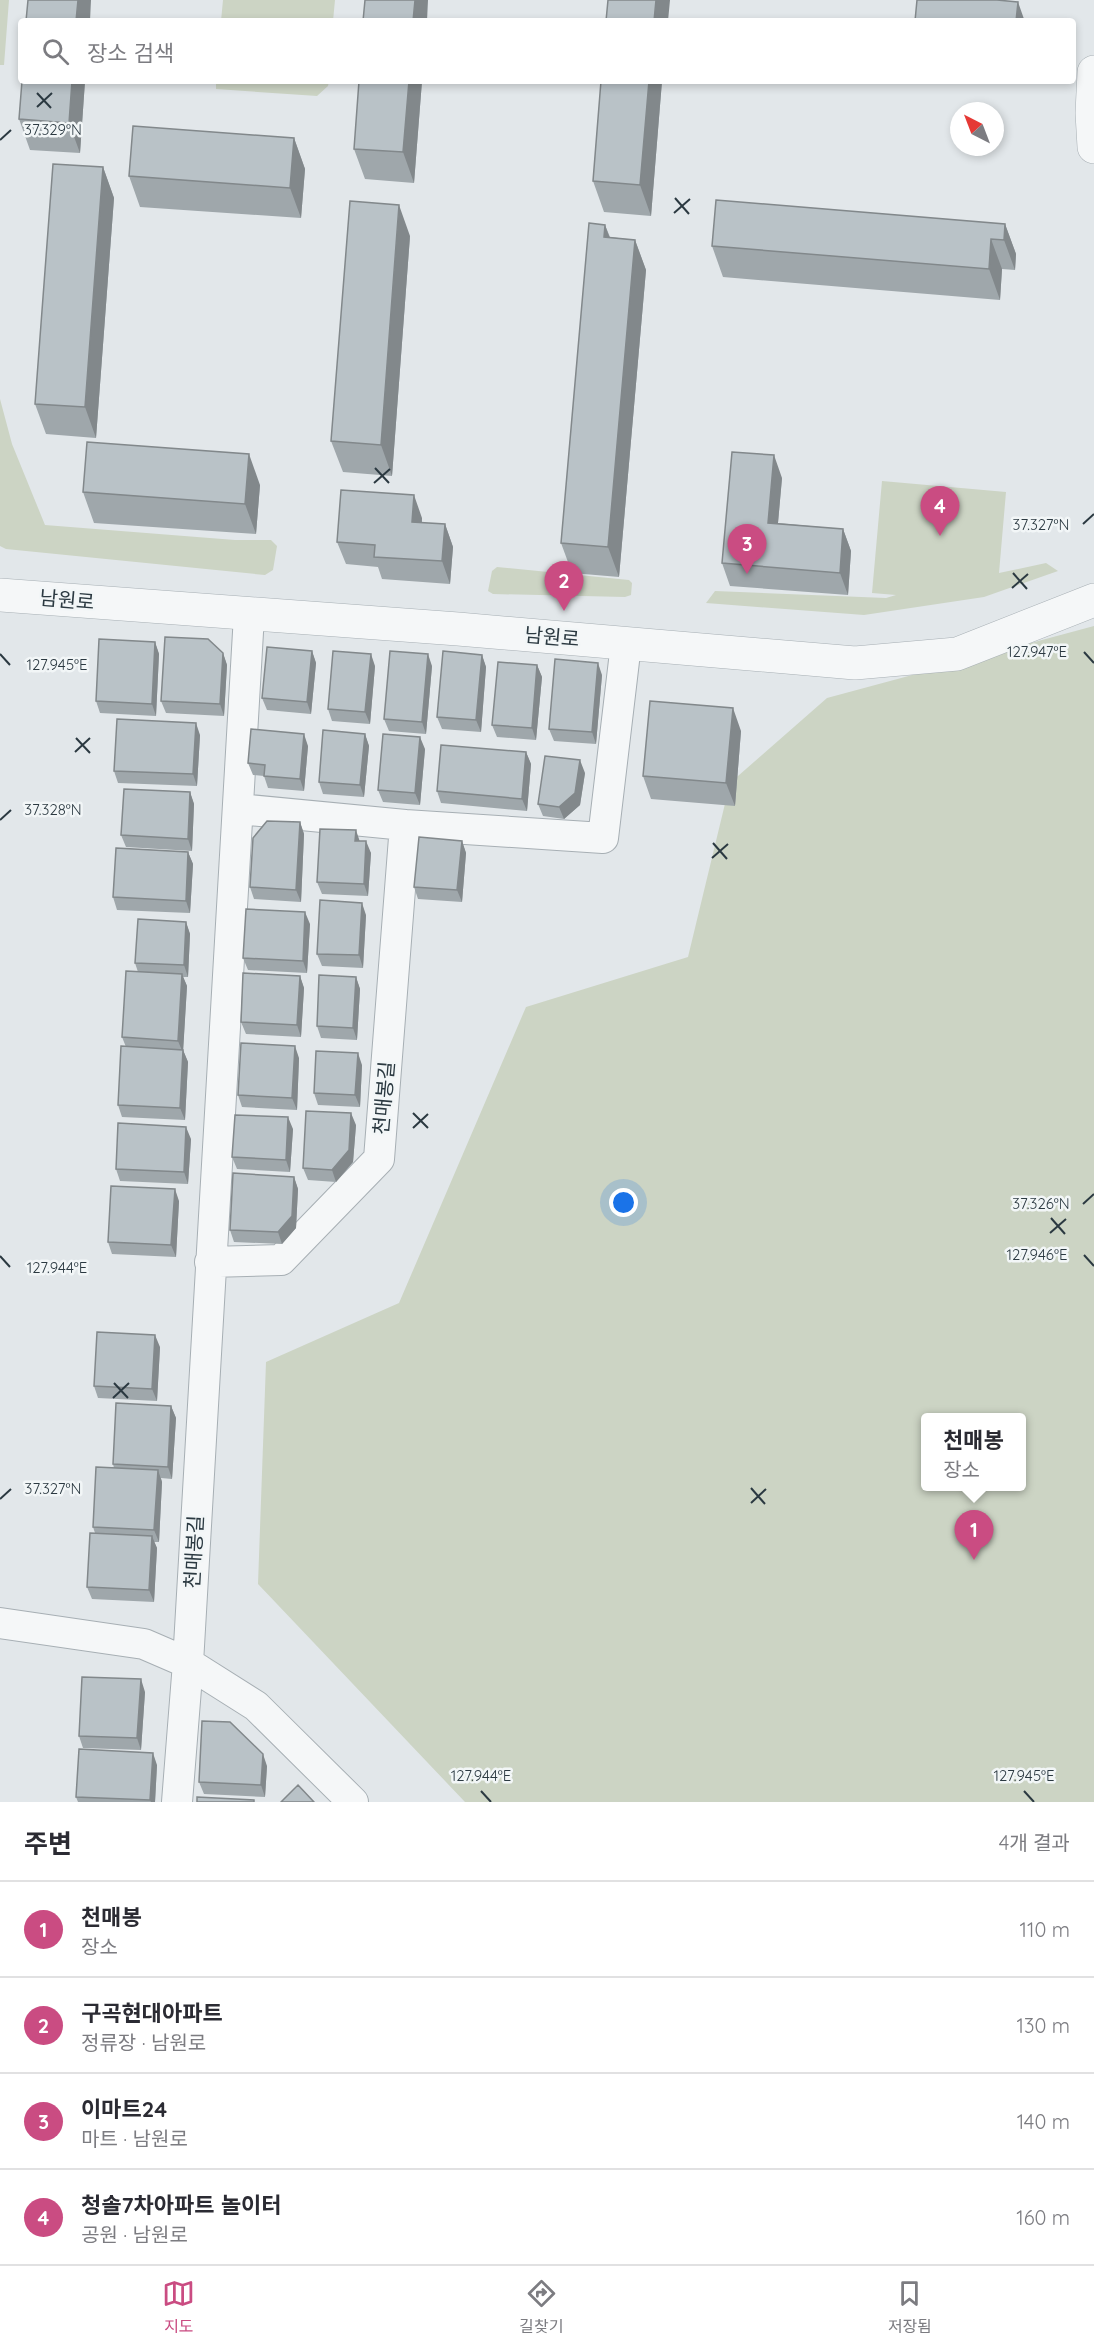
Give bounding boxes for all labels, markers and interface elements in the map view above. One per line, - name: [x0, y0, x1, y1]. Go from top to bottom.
- search box: [18, 18, 1076, 84]
- icon: search: [39, 35, 72, 68]
- text: 장소 검색: [87, 39, 174, 67]
- north arrow: [950, 102, 1004, 156]
- text: 37.329°N: [24, 120, 82, 139]
- pin: 4: [920, 486, 960, 536]
- text: 37.327°N: [1013, 515, 1069, 534]
- pin: 3: [728, 524, 766, 574]
- pin: 2: [544, 562, 584, 611]
- street label: 남원로: [38, 585, 96, 614]
- street label: 남원로: [523, 622, 581, 651]
- text: 127.947°E: [1007, 642, 1067, 661]
- text: 127.945°E: [26, 655, 88, 674]
- text: 37.328°N: [24, 800, 82, 819]
- street label: 천매봉길: [368, 1060, 399, 1136]
- your location: [609, 1188, 638, 1217]
- text: 37.326°N: [1012, 1194, 1070, 1213]
- text: 127.946°E: [1007, 1245, 1067, 1264]
- text: 127.944°E: [27, 1258, 87, 1277]
- popup: [921, 1413, 1026, 1491]
- text: 천매봉: [943, 1426, 1004, 1454]
- text: 장소: [943, 1457, 980, 1482]
- text: 37.327°N: [25, 1479, 81, 1498]
- pin: 1: [954, 1510, 994, 1560]
- street label: 천매봉길: [179, 1515, 208, 1589]
- text: 127.944°E: [451, 1766, 511, 1785]
- text: 127.945°E: [993, 1766, 1055, 1785]
- text: 주변: [24, 1827, 72, 1860]
- text: 4개 결과: [999, 1830, 1070, 1855]
- text: 천매봉: [81, 1903, 142, 1931]
- text: 1: [40, 1917, 47, 1942]
- text: 110 m: [1020, 1917, 1070, 1942]
- text: 장소: [81, 1934, 118, 1959]
- text: 구곡현대아파트: [81, 1999, 223, 2027]
- text: 2: [38, 2013, 49, 2038]
- text: 130 m: [1017, 2013, 1070, 2038]
- text: 정류장 · 남원로: [81, 2030, 206, 2055]
- text: 이마트24: [81, 2095, 167, 2123]
- text: 3: [38, 2109, 49, 2134]
- text: 140 m: [1017, 2109, 1070, 2134]
- text: 마트 · 남원로: [81, 2126, 188, 2151]
- text: 청솔7차아파트 놀이터: [81, 2191, 281, 2219]
- text: 4: [38, 2205, 49, 2230]
- text: 160 m: [1016, 2205, 1070, 2230]
- text: 공원 · 남원로: [81, 2222, 188, 2247]
- tab: 지도: [162, 2277, 195, 2337]
- tab: 길찾기: [519, 2277, 564, 2337]
- tab: 저장됨: [888, 2277, 932, 2337]

